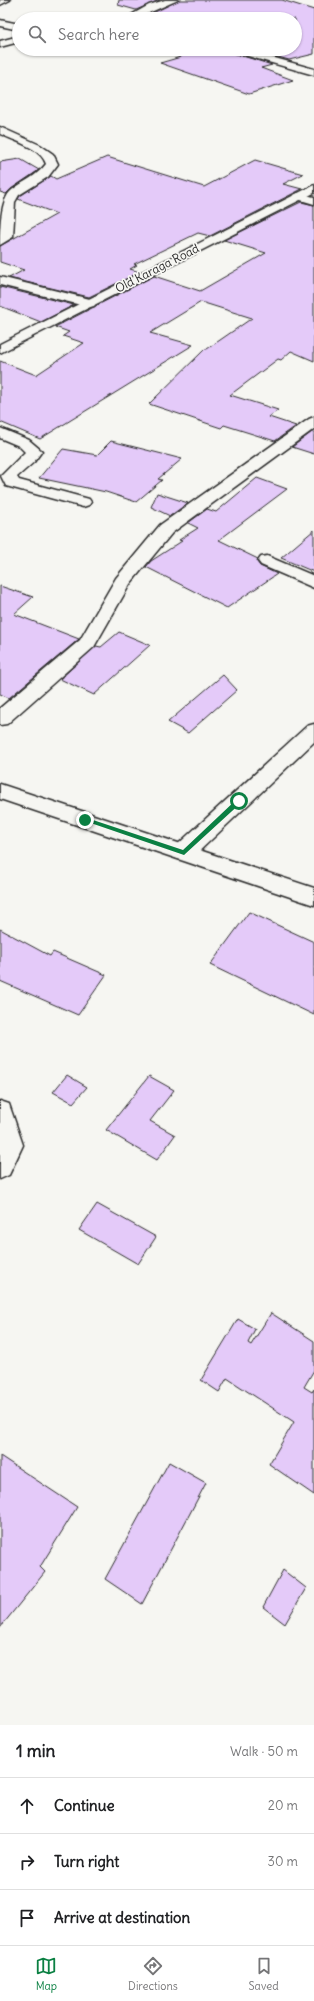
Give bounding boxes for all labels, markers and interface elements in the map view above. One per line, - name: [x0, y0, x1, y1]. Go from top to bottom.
- search box: [12, 12, 302, 56]
- icon: search: [26, 23, 48, 45]
- text: Search here: [58, 25, 139, 44]
- street label: Old Karaga Road: [113, 240, 201, 296]
- route start: [230, 792, 248, 810]
- route end: [76, 811, 94, 829]
- text: 1 min: [16, 1740, 55, 1762]
- text: Walk · 50 m: [230, 1743, 298, 1760]
- icon: ahead: [16, 1795, 38, 1817]
- text: Continue: [54, 1796, 115, 1815]
- text: 20 m: [268, 1797, 298, 1814]
- icon: right: [16, 1851, 38, 1873]
- text: Turn right: [54, 1852, 119, 1871]
- text: 30 m: [268, 1853, 298, 1870]
- icon: arrive: [16, 1907, 38, 1929]
- text: Arrive at destination: [54, 1908, 190, 1927]
- tab: Map: [35, 1955, 57, 1993]
- tab: Directions: [128, 1955, 178, 1993]
- tab: Saved: [248, 1955, 279, 1993]

